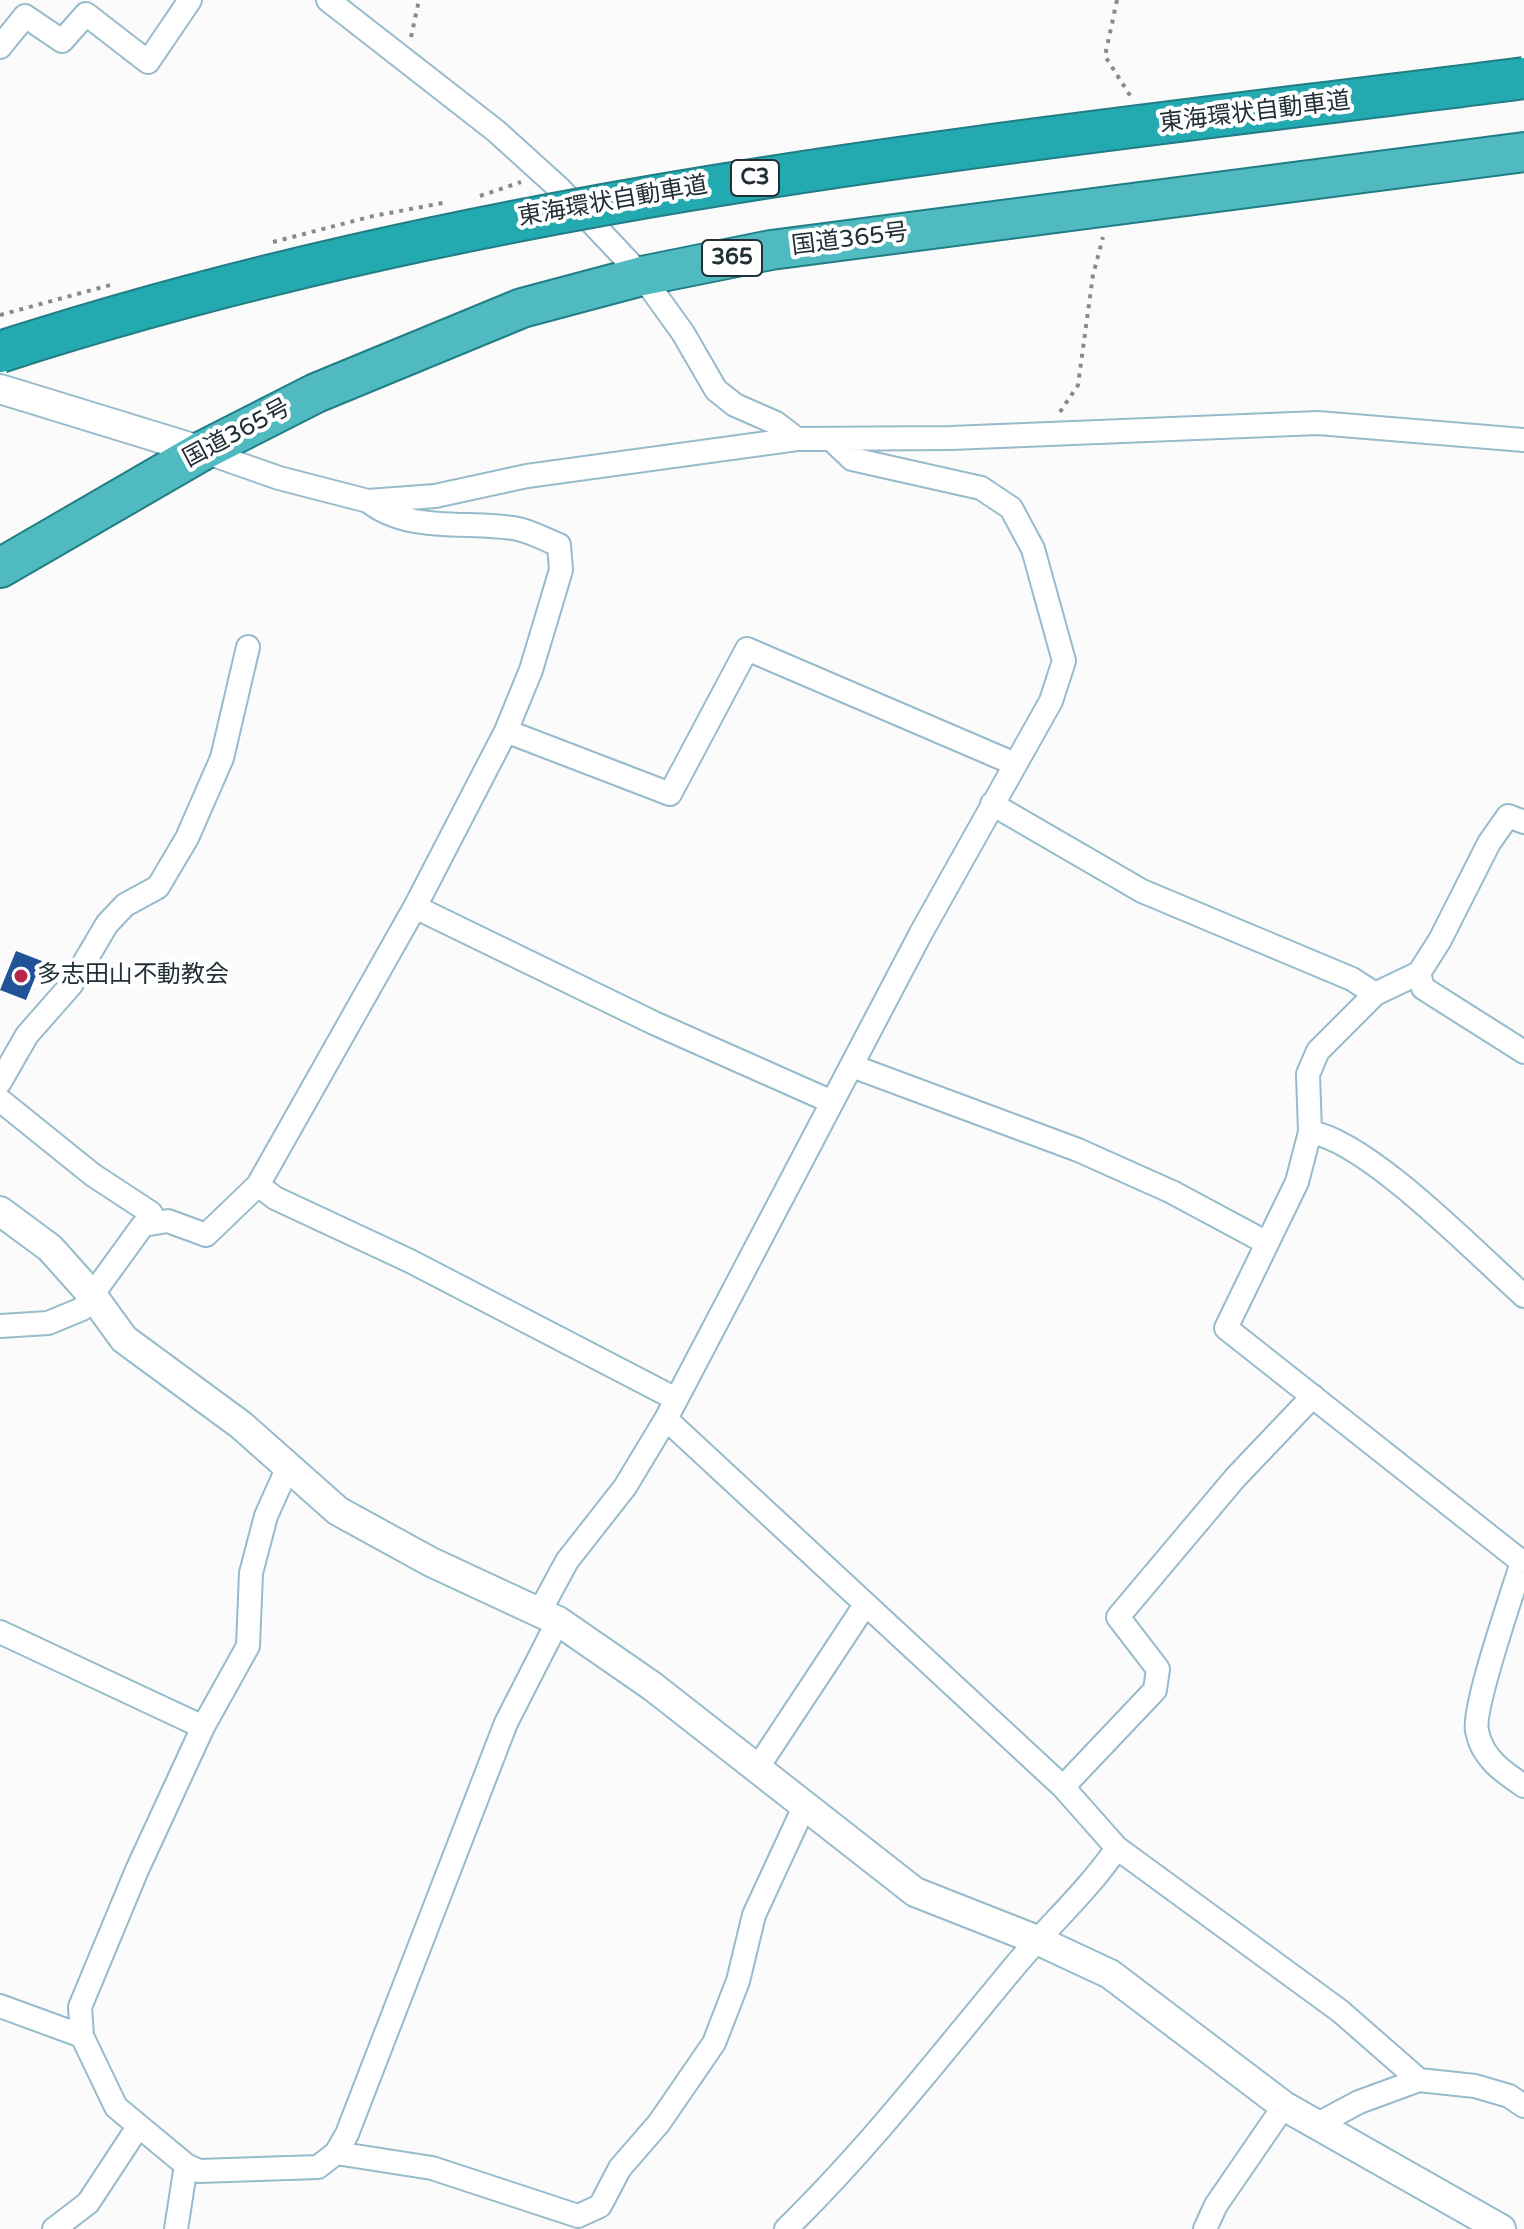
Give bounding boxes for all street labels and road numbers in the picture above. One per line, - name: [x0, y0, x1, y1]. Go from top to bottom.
- street label: 東海環状自動車道: [1158, 87, 1352, 139]
- road number: C3: [731, 160, 779, 196]
- street label: 東海環状自動車道: [516, 171, 710, 233]
- street label: 国道365号: [790, 219, 910, 261]
- road number: 365: [702, 240, 762, 276]
- street label: 国道365号: [178, 394, 296, 474]

